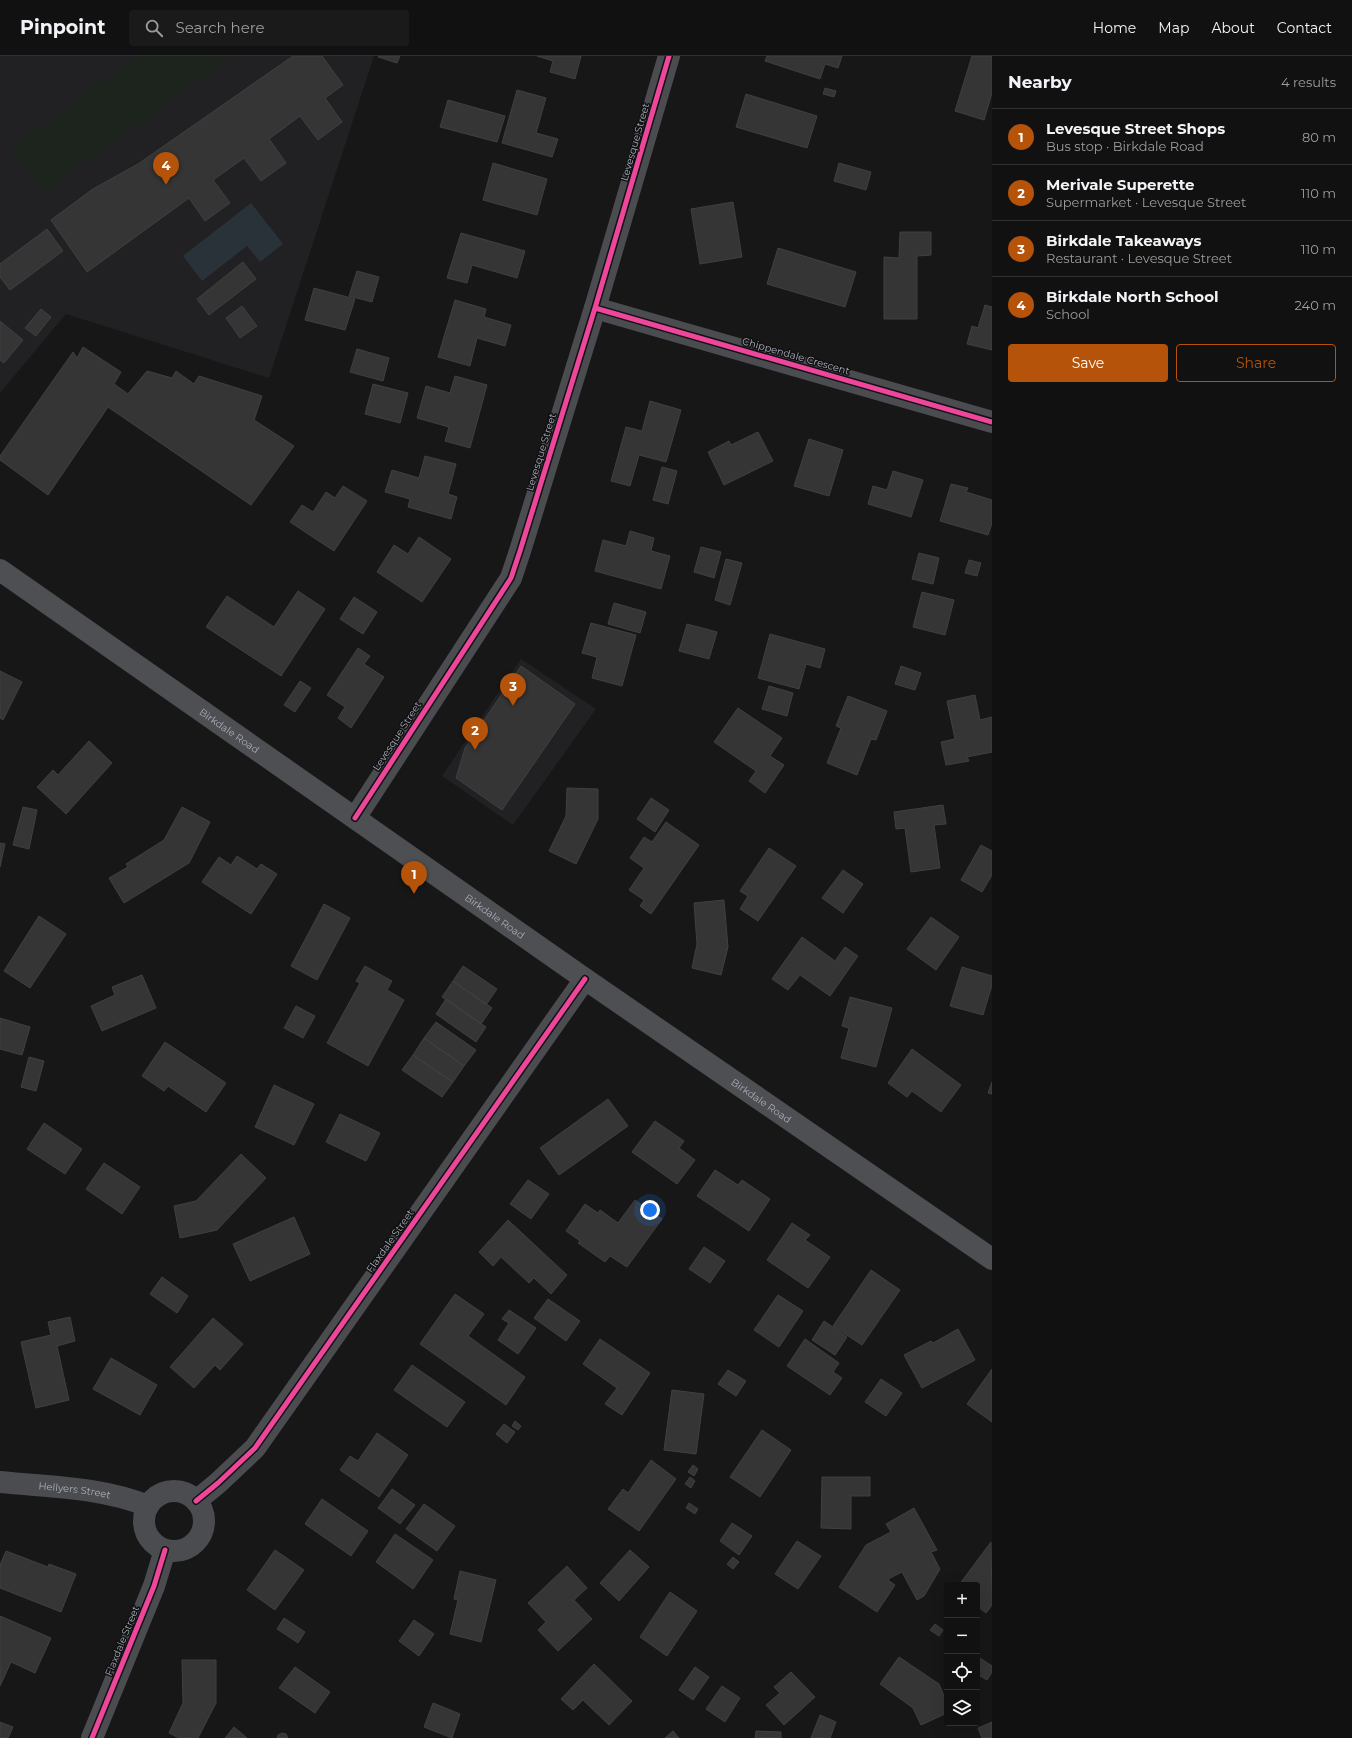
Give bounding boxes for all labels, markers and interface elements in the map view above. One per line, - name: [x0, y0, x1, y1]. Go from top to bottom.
- search box: [129, 10, 409, 46]
- text: Pinpoint: [20, 16, 105, 39]
- icon: search: [143, 17, 165, 39]
- text: Search here: [175, 18, 265, 37]
- text: Home: [1093, 19, 1136, 37]
- text: Map: [1158, 19, 1189, 37]
- text: About: [1211, 19, 1255, 37]
- text: Contact: [1277, 19, 1332, 37]
- text: Nearby: [1008, 72, 1072, 92]
- text: 4 results: [1281, 74, 1336, 90]
- street label: Levesque Street: [618, 102, 652, 182]
- text: Levesque Street Shops: [1046, 119, 1225, 138]
- text: 1: [1018, 129, 1024, 145]
- text: 80 m: [1302, 129, 1336, 145]
- text: Bus stop · Birkdale Road: [1046, 138, 1204, 154]
- pin: 4: [153, 152, 179, 185]
- text: Merivale Superette: [1046, 175, 1194, 194]
- text: 2: [1017, 185, 1025, 201]
- text: 110 m: [1301, 185, 1336, 201]
- text: Supermarket · Levesque Street: [1046, 194, 1246, 210]
- text: Birkdale Takeaways: [1046, 231, 1201, 250]
- text: 3: [1017, 241, 1025, 257]
- text: 110 m: [1301, 241, 1336, 257]
- text: Restaurant · Levesque Street: [1046, 250, 1232, 266]
- text: Birkdale North School: [1046, 287, 1218, 306]
- text: 4: [1017, 297, 1025, 313]
- text: 240 m: [1295, 297, 1336, 313]
- text: School: [1046, 306, 1090, 322]
- street label: Chippendale Crescent: [741, 334, 851, 378]
- button: Save: [1008, 344, 1168, 382]
- button: Share: [1176, 344, 1336, 382]
- street label: Levesque Street: [523, 412, 559, 492]
- pin: 3: [500, 673, 526, 706]
- street label: Levesque Street: [370, 699, 424, 773]
- street label: Birkdale Road: [197, 705, 262, 756]
- pin: 2: [462, 717, 488, 750]
- pin: 1: [401, 861, 427, 894]
- street label: Birkdale Road: [463, 891, 528, 942]
- street label: Birkdale Road: [729, 1075, 794, 1126]
- your location: [640, 1200, 660, 1220]
- street label: Flaxdale Street: [363, 1207, 417, 1275]
- street label: Hellyers Street: [38, 1479, 112, 1501]
- map controls: [944, 1582, 980, 1726]
- button: +: [944, 1582, 980, 1618]
- street label: Flaxdale Street: [102, 1604, 142, 1678]
- button: −: [944, 1618, 980, 1654]
- button: locate: [944, 1654, 980, 1690]
- button: layers: [944, 1690, 980, 1726]

